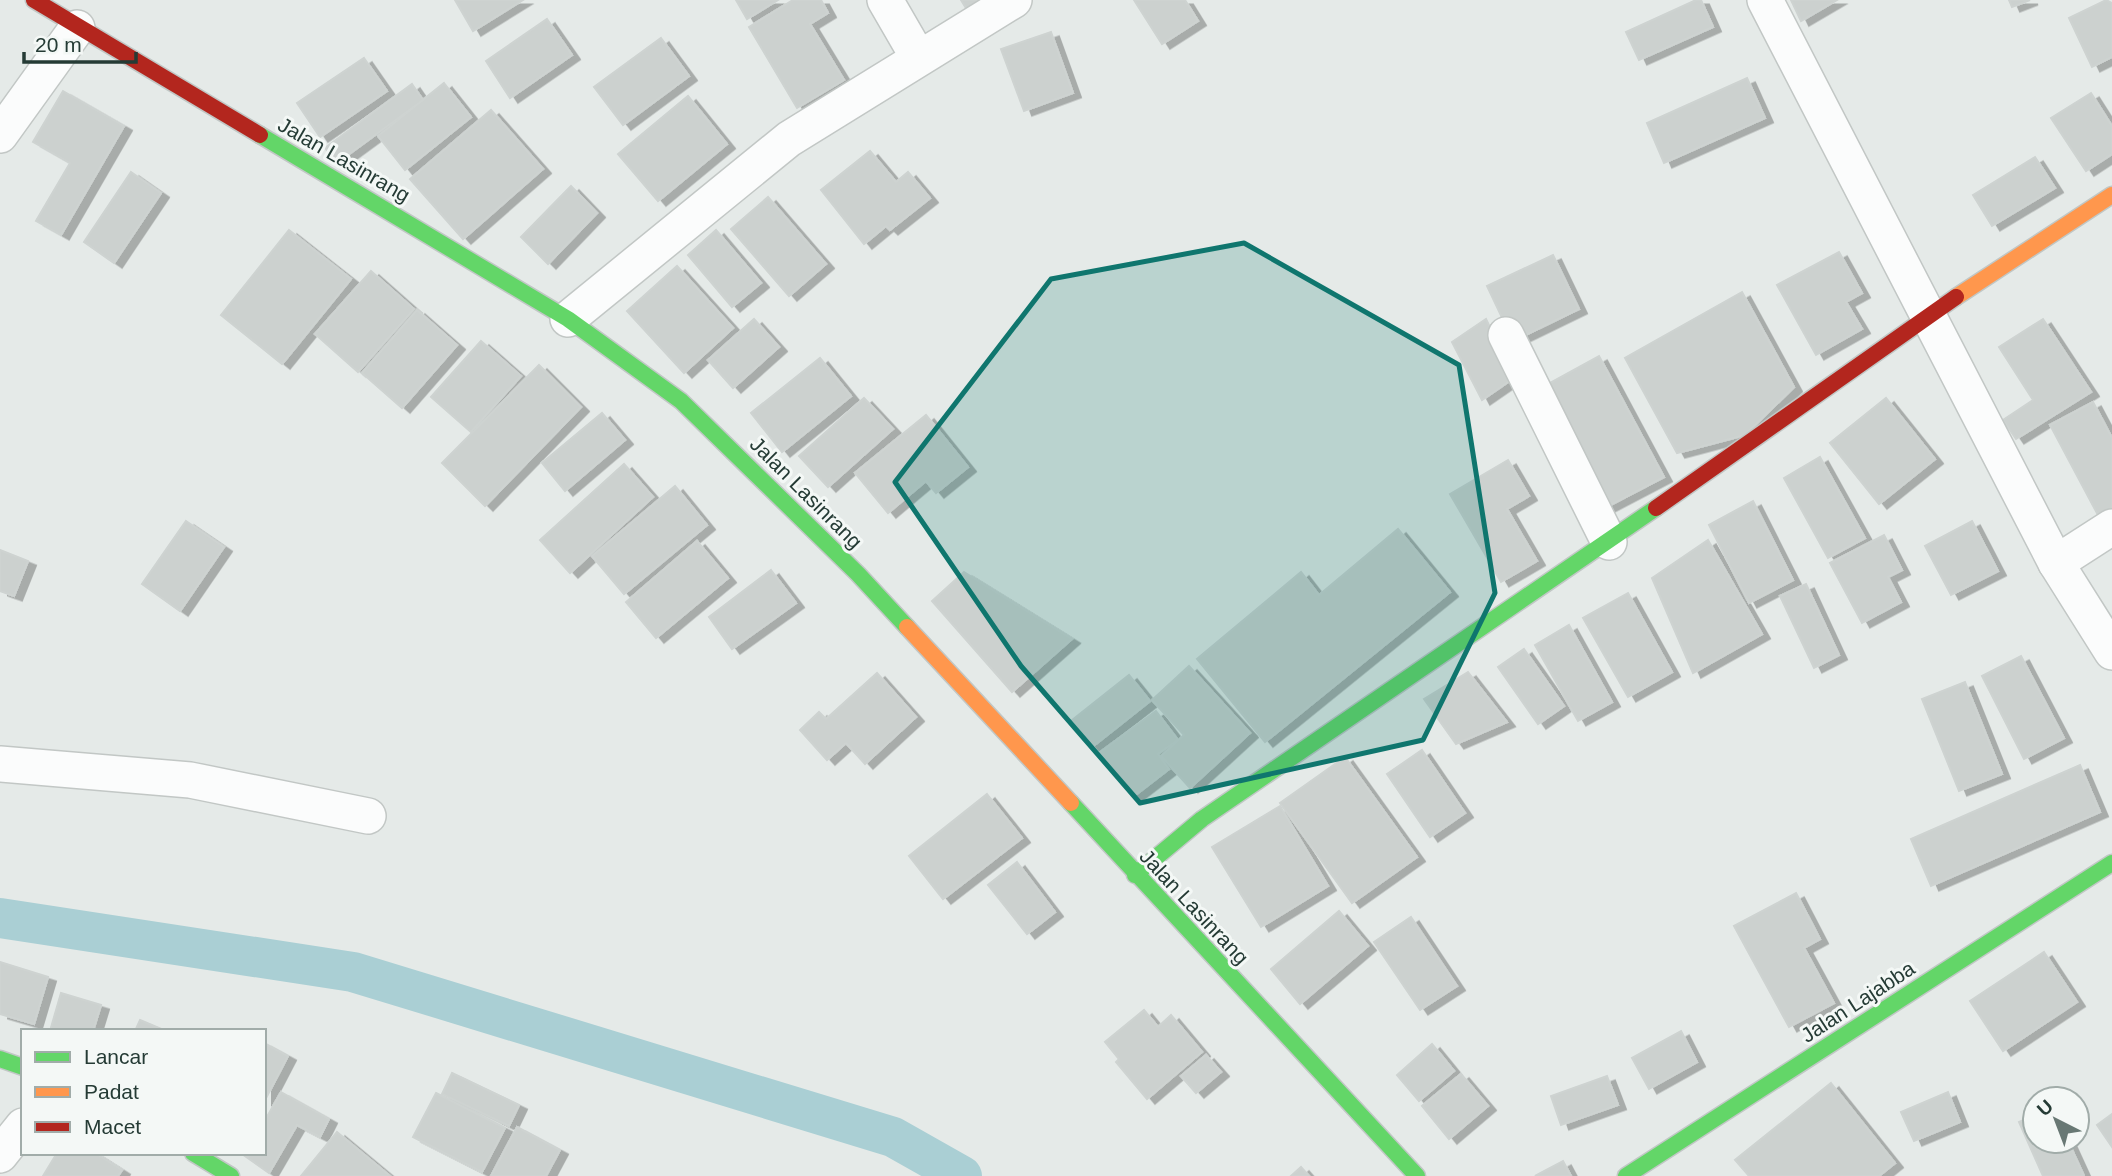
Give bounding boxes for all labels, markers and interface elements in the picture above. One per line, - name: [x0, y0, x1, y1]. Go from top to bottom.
- scale bar: [24, 21, 136, 65]
- text: 20 m: [35, 33, 82, 56]
- street label: Jalan Lasinrang: [274, 113, 414, 207]
- street label: Jalan Lasinrang: [746, 432, 867, 553]
- street label: Jalan Lasinrang: [1135, 845, 1253, 969]
- street label: Jalan Lajabba: [1797, 956, 1919, 1047]
- legend: [21, 1029, 266, 1155]
- text: Lancar: [84, 1045, 148, 1068]
- text: Padat: [84, 1080, 139, 1103]
- north arrow: [2021, 1085, 2091, 1155]
- text: U: [2033, 1095, 2057, 1120]
- text: Macet: [84, 1115, 141, 1138]

